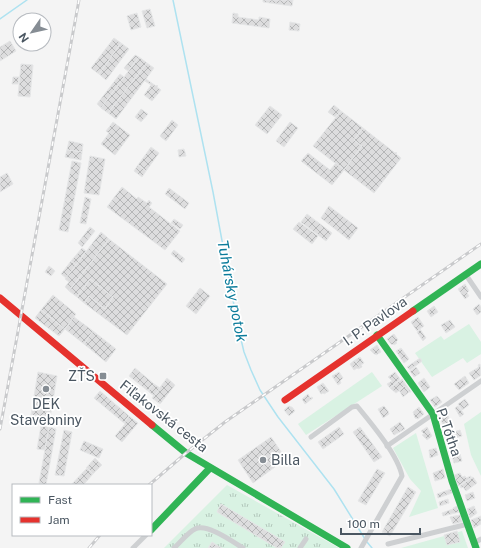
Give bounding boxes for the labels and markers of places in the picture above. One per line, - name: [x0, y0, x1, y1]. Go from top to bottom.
- place label: ZŤS: [68, 367, 95, 384]
- marker: ZŤS: [98, 371, 108, 381]
- marker: DEK Stavebniny: [41, 384, 51, 394]
- place label: DEK Stavebniny: [10, 396, 83, 428]
- place label: Billa: [271, 452, 300, 468]
- marker: Billa: [258, 455, 268, 465]

